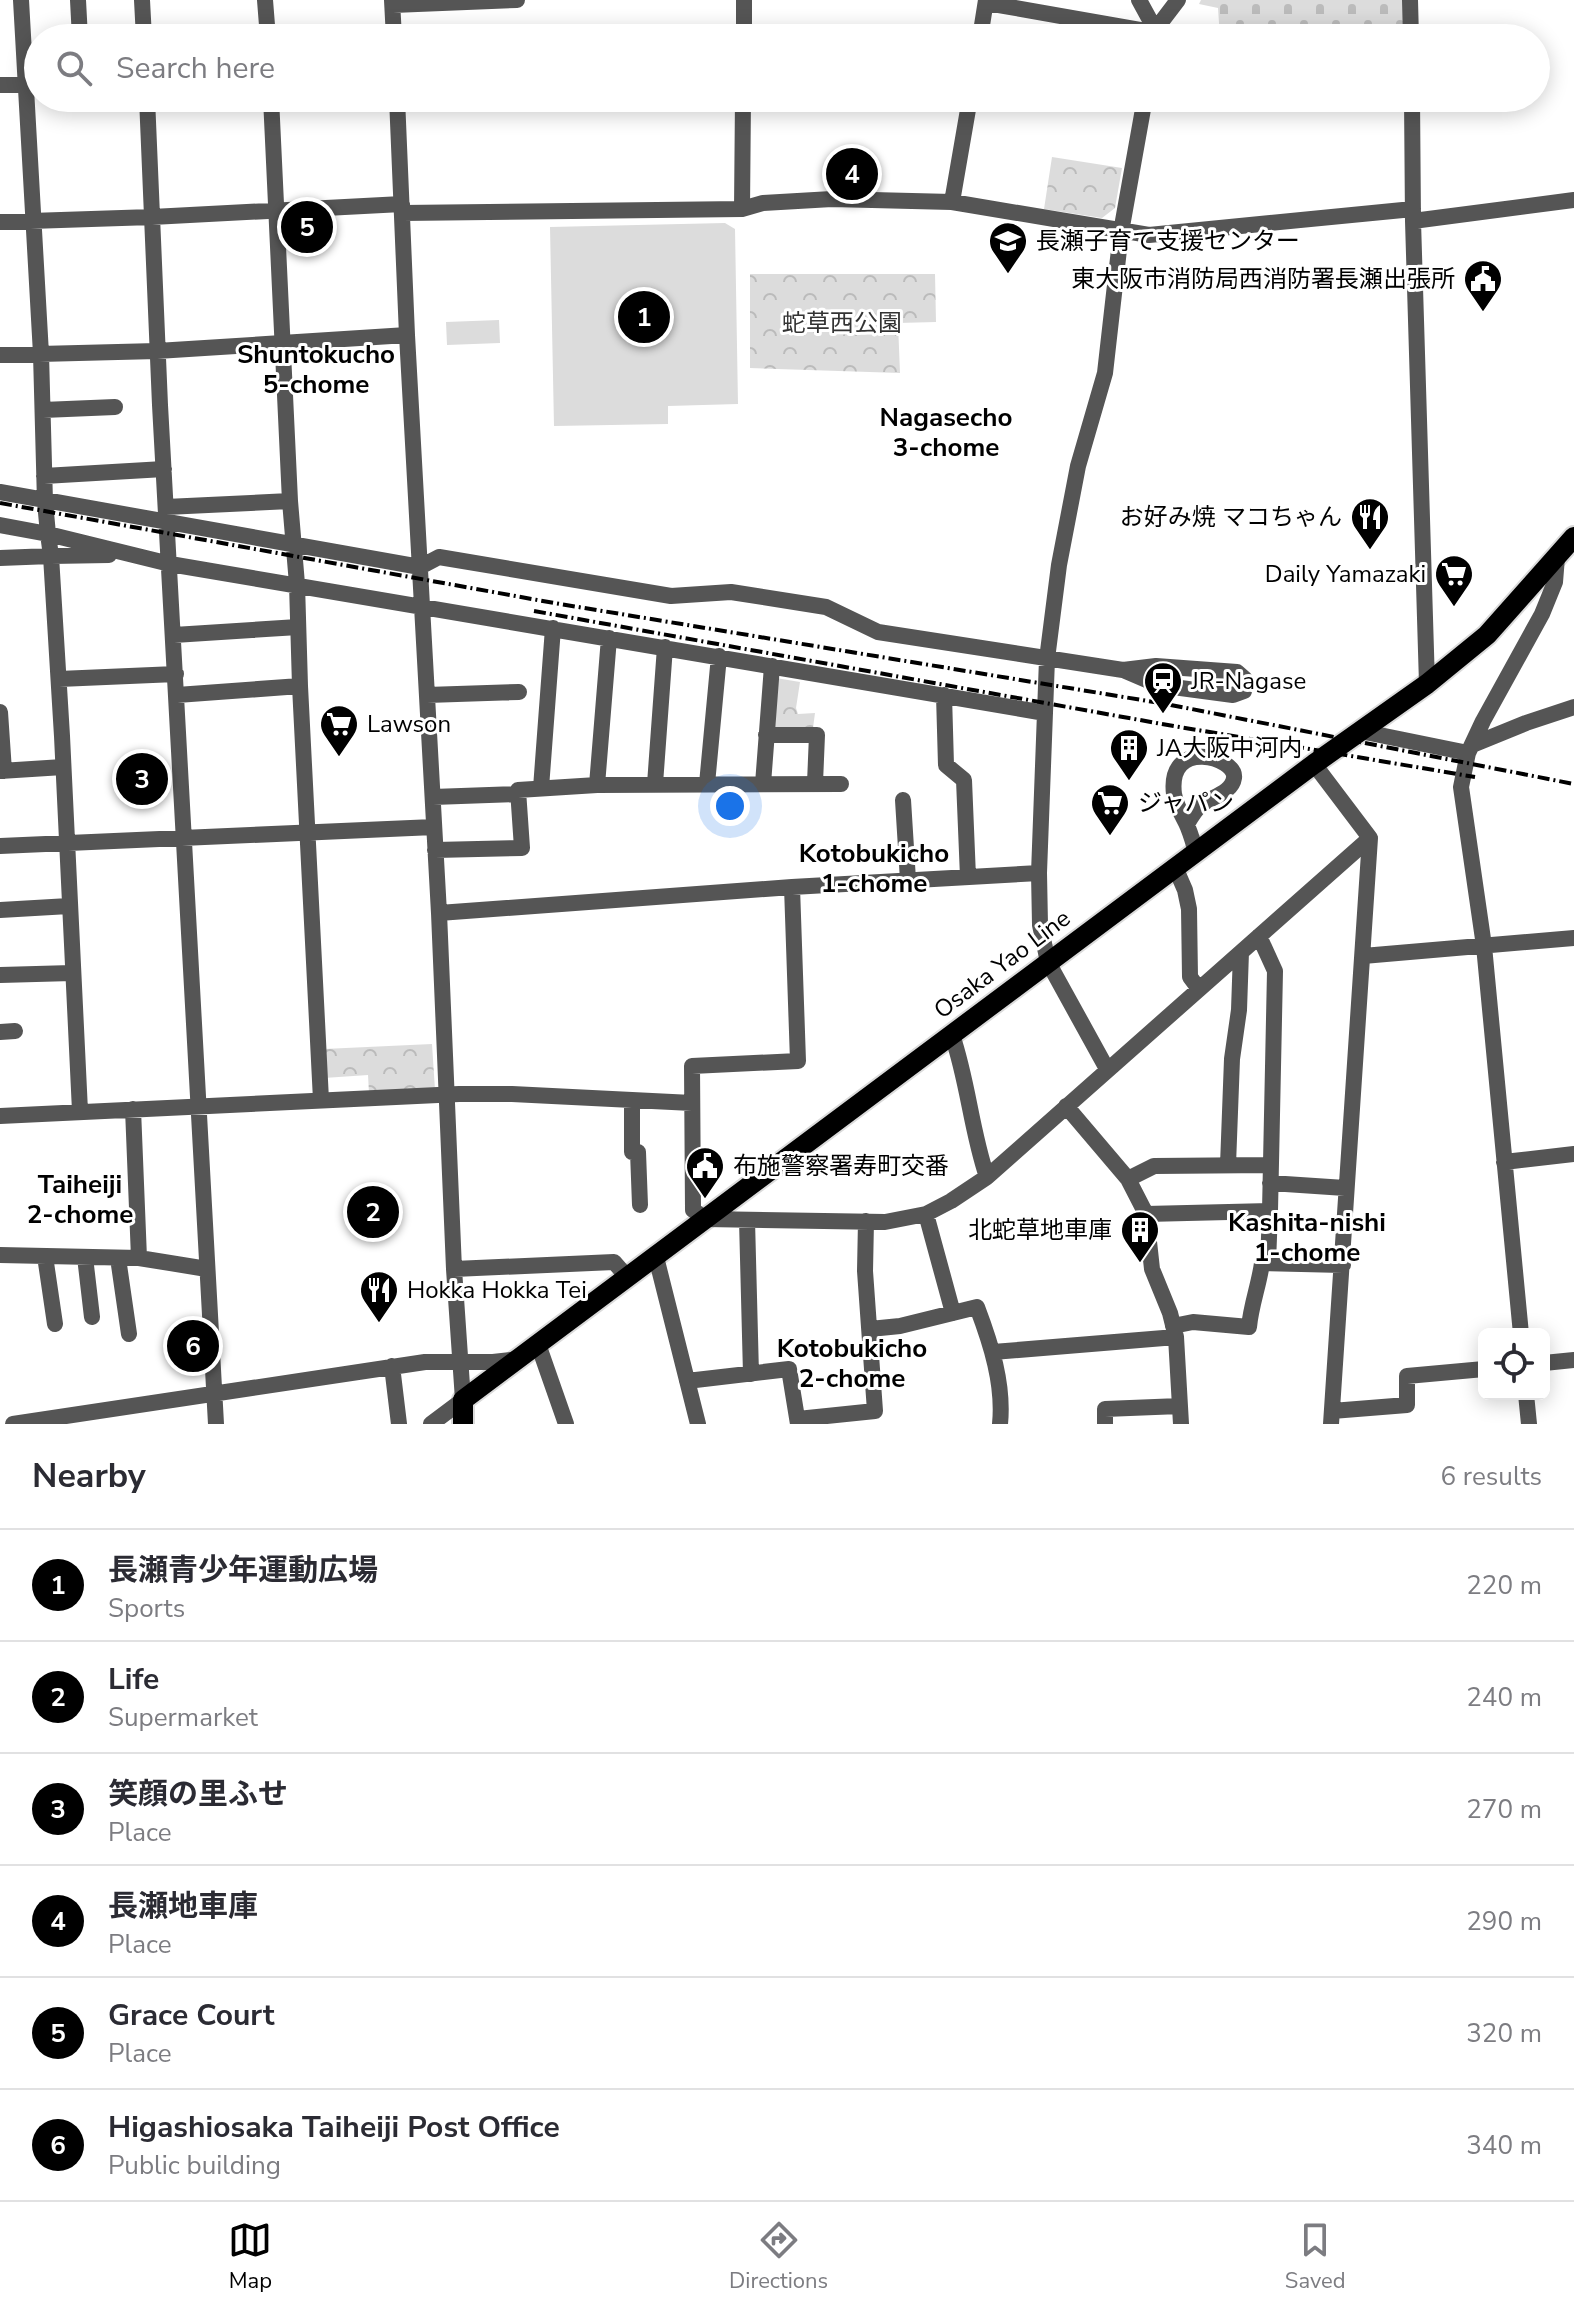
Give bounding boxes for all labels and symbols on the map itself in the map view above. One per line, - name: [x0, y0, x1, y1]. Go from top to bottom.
- pin: 4: [826, 144, 878, 204]
- pin: 5: [281, 197, 333, 257]
- school or university icon: 長瀬子育て支援センター: [987, 220, 1029, 275]
- place label: 長瀬子育て支援センター: [1036, 225, 1300, 257]
- public building icon: 東大阪市消防局西消防署長瀬出張所: [1462, 258, 1504, 313]
- place label: 東大阪市消防局西消防署長瀬出張所: [1071, 263, 1455, 295]
- pin: 1: [618, 287, 670, 347]
- park label: 蛇草西公園: [782, 307, 902, 339]
- district label: Shuntokucho 5-chome: [237, 337, 395, 402]
- district label: Nagasecho 3-chome: [880, 400, 1012, 465]
- restaurant icon: お好み焼 マコちゃん: [1349, 496, 1391, 551]
- place label: お好み焼 マコちゃん: [1120, 501, 1342, 533]
- supermarket icon: Daily Yamazaki: [1433, 553, 1475, 608]
- place label: Daily Yamazaki: [1265, 558, 1426, 590]
- station icon: JR-Nagase: [1142, 660, 1184, 715]
- place label: JR-Nagase: [1190, 665, 1306, 697]
- supermarket icon: Lawson: [318, 703, 360, 758]
- place label: Lawson: [367, 708, 451, 740]
- building icon: JA大阪中河内: [1108, 727, 1150, 782]
- place label: JA大阪中河内: [1156, 732, 1302, 764]
- pin: 3: [116, 749, 168, 809]
- supermarket icon: ジャパン: [1089, 782, 1131, 837]
- your location: [710, 786, 750, 826]
- place label: ジャパン: [1138, 787, 1234, 819]
- district label: Kotobukicho 1-chome: [799, 836, 949, 901]
- street label: Osaka Yao Line: [927, 902, 1077, 1026]
- public building icon: 布施警察署寿町交番: [684, 1145, 726, 1200]
- place label: 布施警察署寿町交番: [733, 1150, 949, 1182]
- district label: Taiheiji 2-chome: [27, 1167, 133, 1232]
- pin: 2: [347, 1182, 399, 1242]
- district label: Kashita-nishi 1-chome: [1228, 1205, 1386, 1270]
- building icon: 北蛇草地車庫: [1119, 1209, 1161, 1264]
- place label: 北蛇草地車庫: [968, 1214, 1112, 1246]
- restaurant icon: Hokka Hokka Tei: [358, 1269, 400, 1324]
- place label: Hokka Hokka Tei: [407, 1274, 587, 1306]
- pin: 6: [167, 1316, 219, 1376]
- district label: Kotobukicho 2-chome: [777, 1331, 927, 1396]

